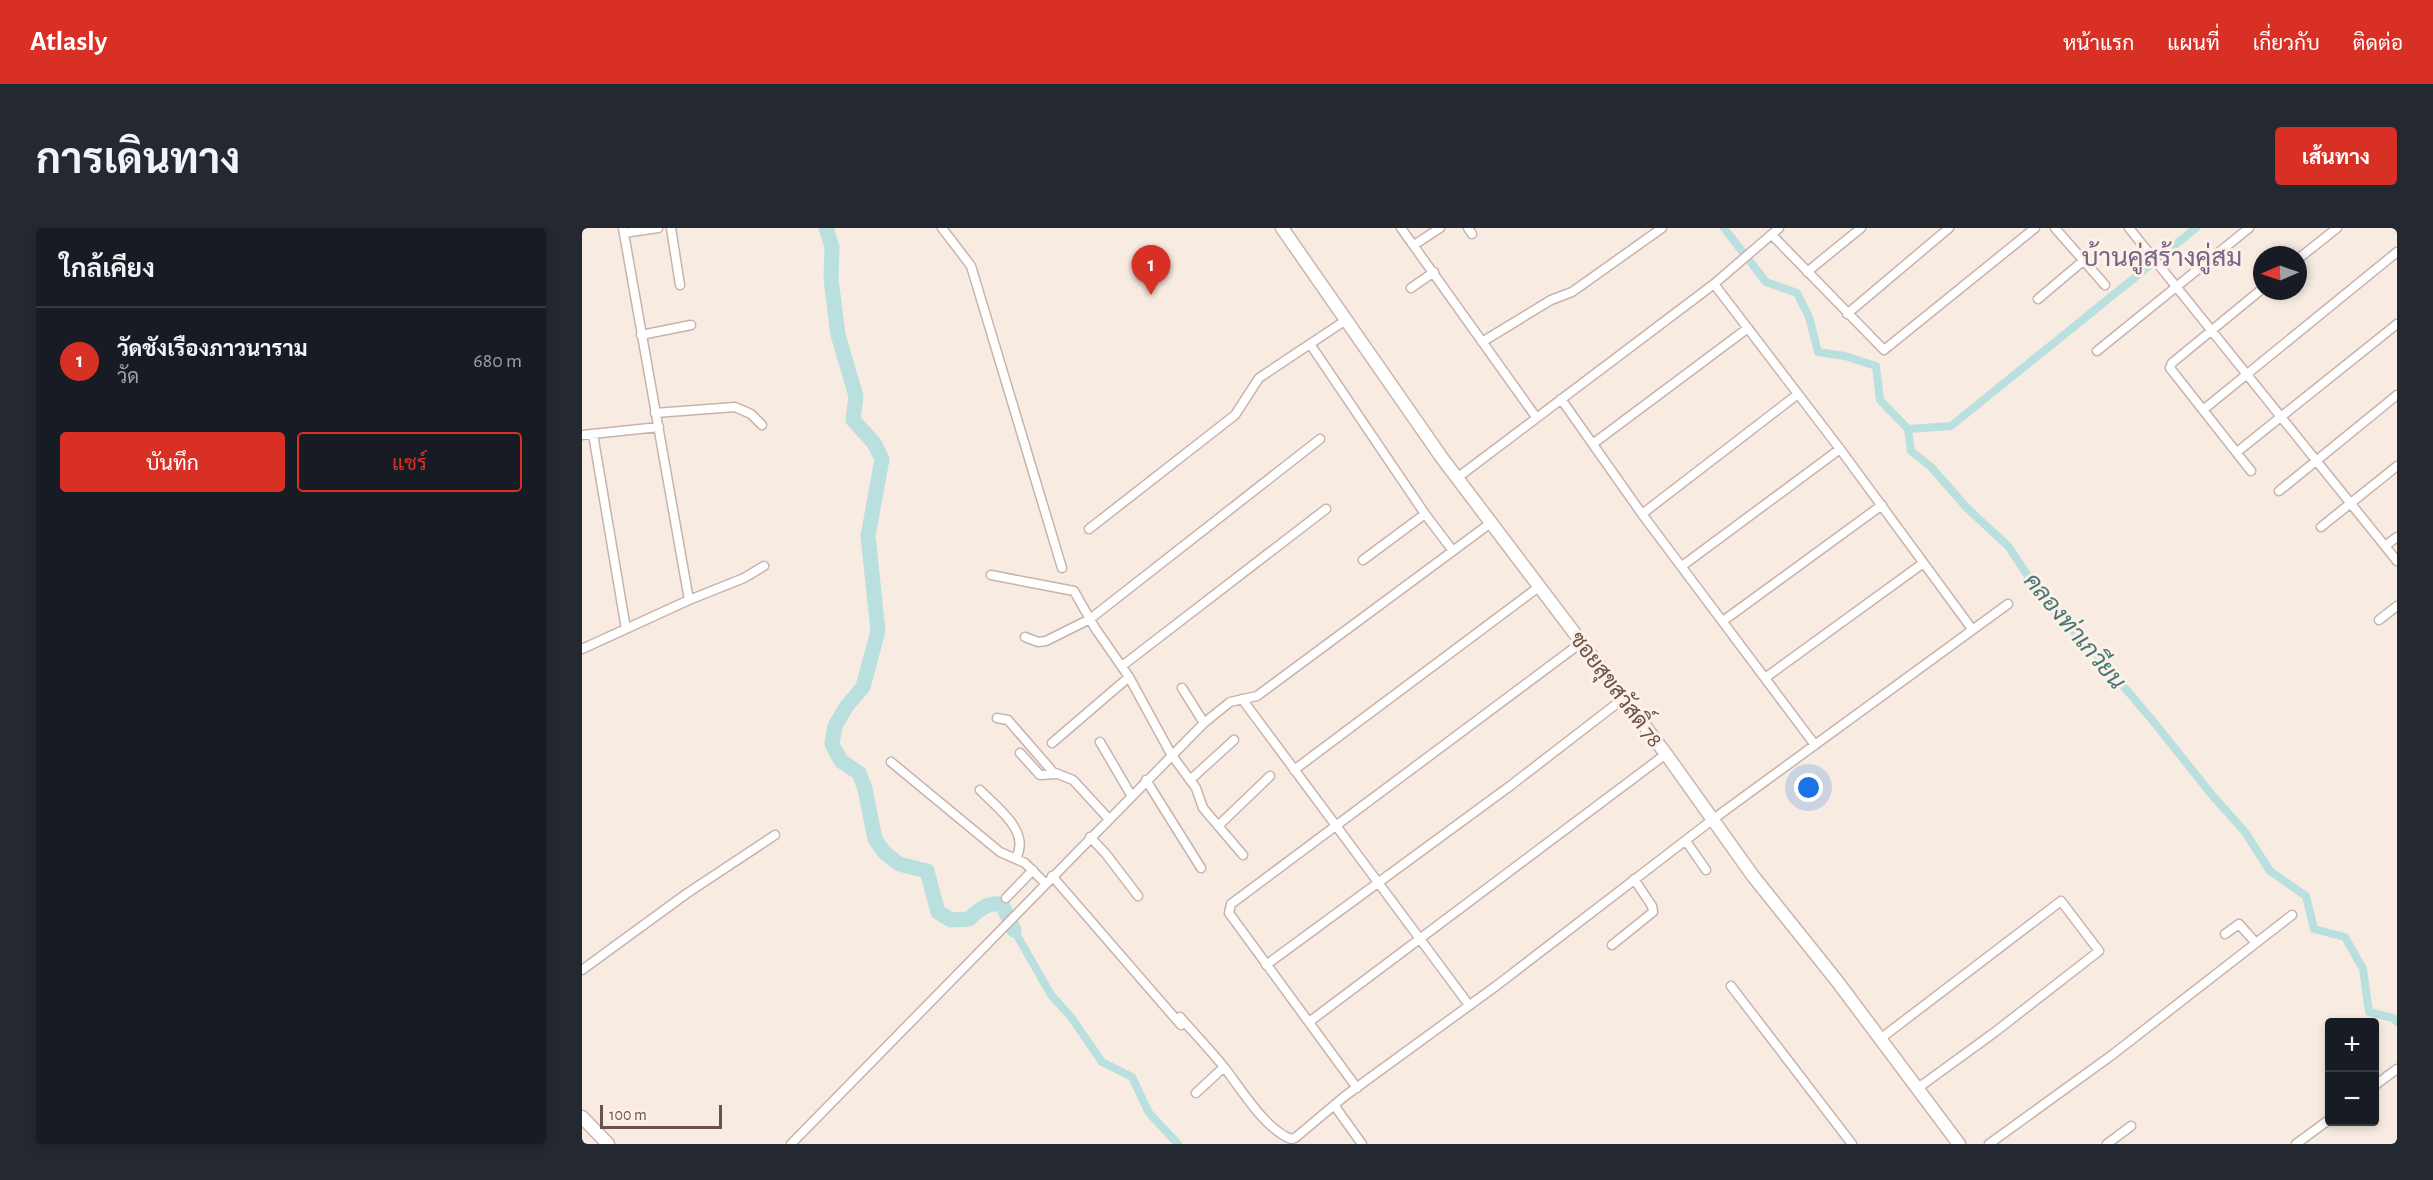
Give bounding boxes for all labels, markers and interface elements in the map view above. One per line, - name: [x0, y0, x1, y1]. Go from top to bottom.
- text: Atlasly: [30, 28, 107, 56]
- text: หน้าแรก: [2063, 33, 2134, 54]
- text: แผนที่: [2167, 33, 2220, 54]
- text: เกี่ยวกับ: [2253, 33, 2320, 54]
- text: ติดต่อ: [2353, 33, 2403, 54]
- button: เส้นทาง: [2275, 127, 2397, 185]
- text: การเดินทาง: [36, 139, 240, 181]
- district label: บ้านคู่สร้างคู่สม: [2082, 241, 2242, 275]
- pin: 1: [1132, 245, 1170, 295]
- north arrow: [2253, 246, 2307, 300]
- text: ใกล้เคียง: [60, 256, 155, 282]
- text: วัดชังเรืองภาวนาราม: [117, 338, 308, 360]
- text: 1: [76, 351, 83, 371]
- text: 680 m: [473, 351, 522, 371]
- text: วัด: [117, 367, 139, 387]
- button: บันทึก: [60, 432, 285, 492]
- button: แชร์: [297, 432, 522, 492]
- water label: คลองท่าเกวียน: [2019, 566, 2133, 694]
- street label: ซอยสุขสวัสดิ์ 78: [1563, 622, 1674, 754]
- your location: [1794, 773, 1823, 802]
- map controls: [2325, 1018, 2379, 1126]
- button: +: [2325, 1018, 2379, 1072]
- button: −: [2325, 1072, 2379, 1126]
- scale bar: [600, 1102, 722, 1130]
- text: 100 m: [609, 1107, 647, 1123]

